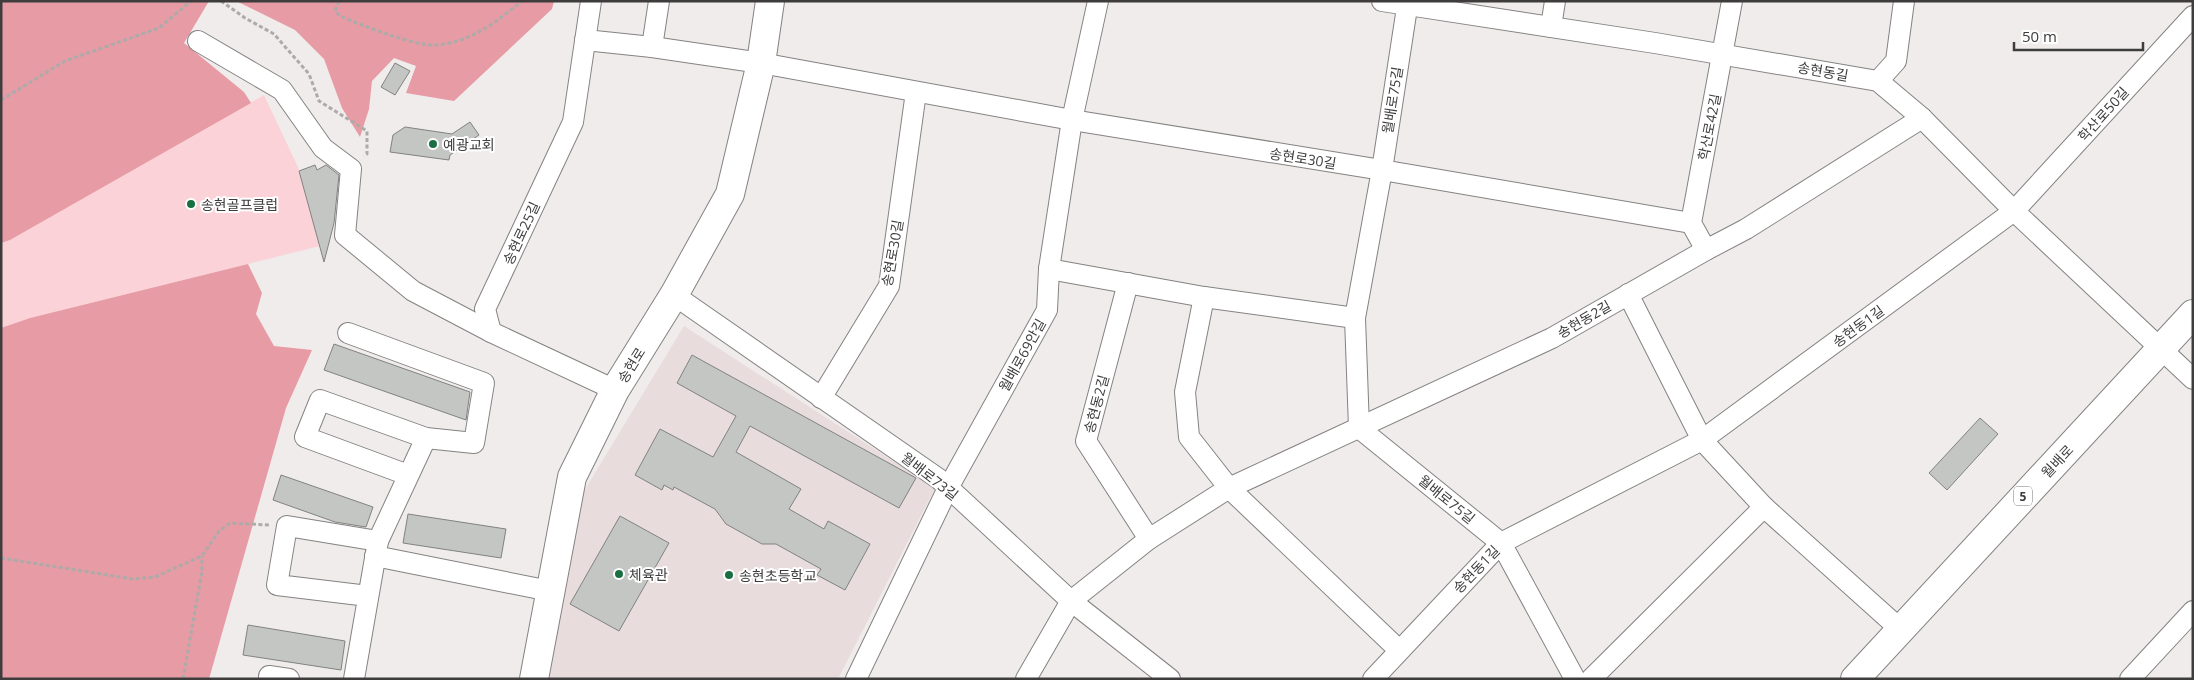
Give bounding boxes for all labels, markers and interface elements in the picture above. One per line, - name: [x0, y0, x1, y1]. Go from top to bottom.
- scale bar: [2014, 20, 2143, 52]
- text: 50 m: [2022, 26, 2057, 46]
- street label: 송현동길: [1796, 57, 1850, 85]
- street label: 월배로75길: [1377, 65, 1407, 135]
- street label: 학산로50길: [2073, 83, 2133, 145]
- street label: 학산로42길: [1693, 92, 1725, 162]
- place label: 예광교회: [443, 135, 495, 154]
- marker: 예광교회: [427, 138, 439, 150]
- street label: 송현로30길: [1268, 143, 1338, 173]
- place label: 송현골프클럽: [201, 195, 278, 214]
- marker: 송현골프클럽: [185, 198, 197, 210]
- street label: 송현로25길: [498, 198, 544, 268]
- street label: 송현로30길: [877, 218, 907, 288]
- street label: 송현동2길: [1553, 296, 1615, 342]
- street label: 송현동1길: [1828, 301, 1888, 351]
- street label: 월배로69안길: [994, 315, 1050, 395]
- street label: 송현로: [613, 343, 649, 386]
- street label: 송현동2길: [1079, 373, 1113, 435]
- street label: 월배로: [2037, 440, 2077, 482]
- street label: 월배로73길: [898, 448, 962, 504]
- street label: 월배로75길: [1415, 470, 1479, 528]
- road number: 5: [2014, 486, 2032, 506]
- street label: 송현동1길: [1448, 541, 1504, 597]
- place label: 체육관: [629, 565, 668, 584]
- place label: 송현초등학교: [739, 566, 816, 585]
- marker: 체육관: [613, 568, 625, 580]
- marker: 송현초등학교: [723, 569, 735, 581]

